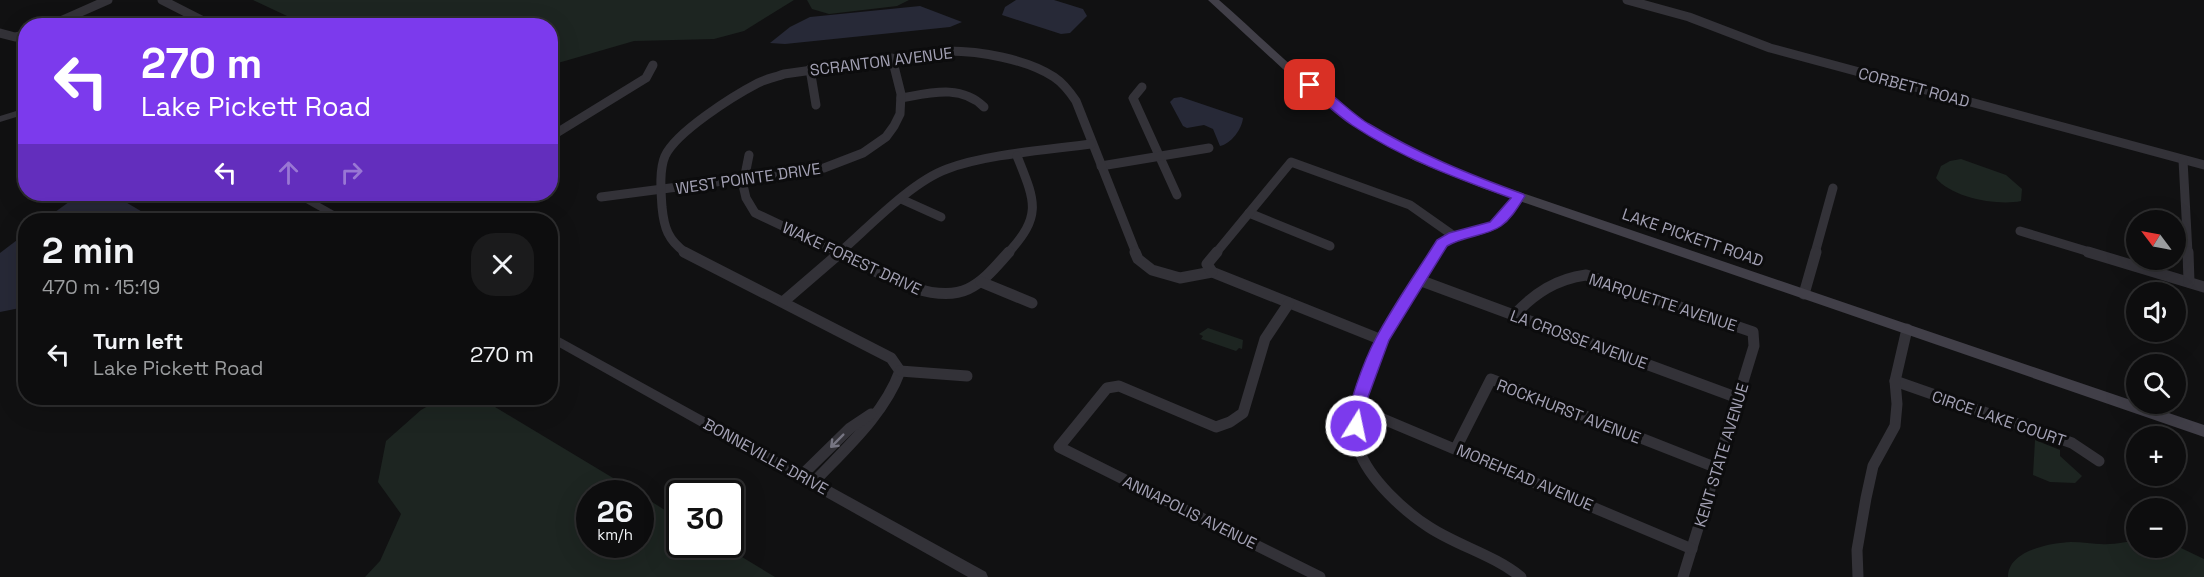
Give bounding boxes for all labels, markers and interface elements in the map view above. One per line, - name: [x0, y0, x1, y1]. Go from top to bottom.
- text: 270 m: [141, 37, 262, 90]
- icon: left: [42, 42, 120, 120]
- street label: SCRANTON AVENUE: [809, 42, 954, 81]
- pin: [1284, 59, 1335, 110]
- street label: CORBETT ROAD: [1856, 63, 1972, 112]
- icon: arrive: [1293, 68, 1326, 101]
- text: Lake Pickett Road: [141, 89, 371, 124]
- icon: left: [209, 156, 242, 189]
- icon: ahead: [272, 156, 305, 189]
- icon: right: [335, 156, 368, 189]
- street label: WEST POINTE DRIVE: [674, 158, 822, 199]
- street label: LAKE PICKETT ROAD: [1619, 203, 1766, 272]
- north arrow: [2126, 210, 2186, 270]
- map controls: [2126, 210, 2186, 558]
- street label: WAKE FOREST DRIVE: [779, 217, 925, 300]
- text: 2 min: [42, 228, 135, 274]
- button: close: [471, 233, 534, 296]
- street label: MARQUETTE AVENUE: [1586, 269, 1740, 336]
- text: 470 m · 15:19: [42, 274, 160, 300]
- button: sound: [2126, 282, 2186, 342]
- street label: LA CROSSE AVENUE: [1507, 305, 1650, 374]
- text: Turn left: [93, 327, 183, 355]
- icon: left: [42, 338, 75, 371]
- text: 270 m: [470, 340, 534, 368]
- button: search: [2126, 354, 2186, 414]
- text: Lake Pickett Road: [93, 355, 263, 381]
- street label: ROCKHURST AVENUE: [1494, 374, 1644, 449]
- street label: KENT STATE AVENUE: [1690, 381, 1753, 530]
- street label: CIRCE LAKE COURT: [1929, 386, 2069, 451]
- position arrow: [1324, 394, 1388, 458]
- street label: BONNEVILLE DRIVE: [700, 413, 832, 499]
- button: +: [2126, 426, 2186, 486]
- one-way arrow: [829, 433, 844, 448]
- street label: MOREHEAD AVENUE: [1453, 439, 1596, 516]
- street label: ANNAPOLIS AVENUE: [1119, 471, 1260, 554]
- speed limit sign: 30: [666, 480, 744, 558]
- text: 26: [597, 492, 633, 531]
- button: −: [2126, 498, 2186, 558]
- text: km/h: [597, 525, 633, 544]

